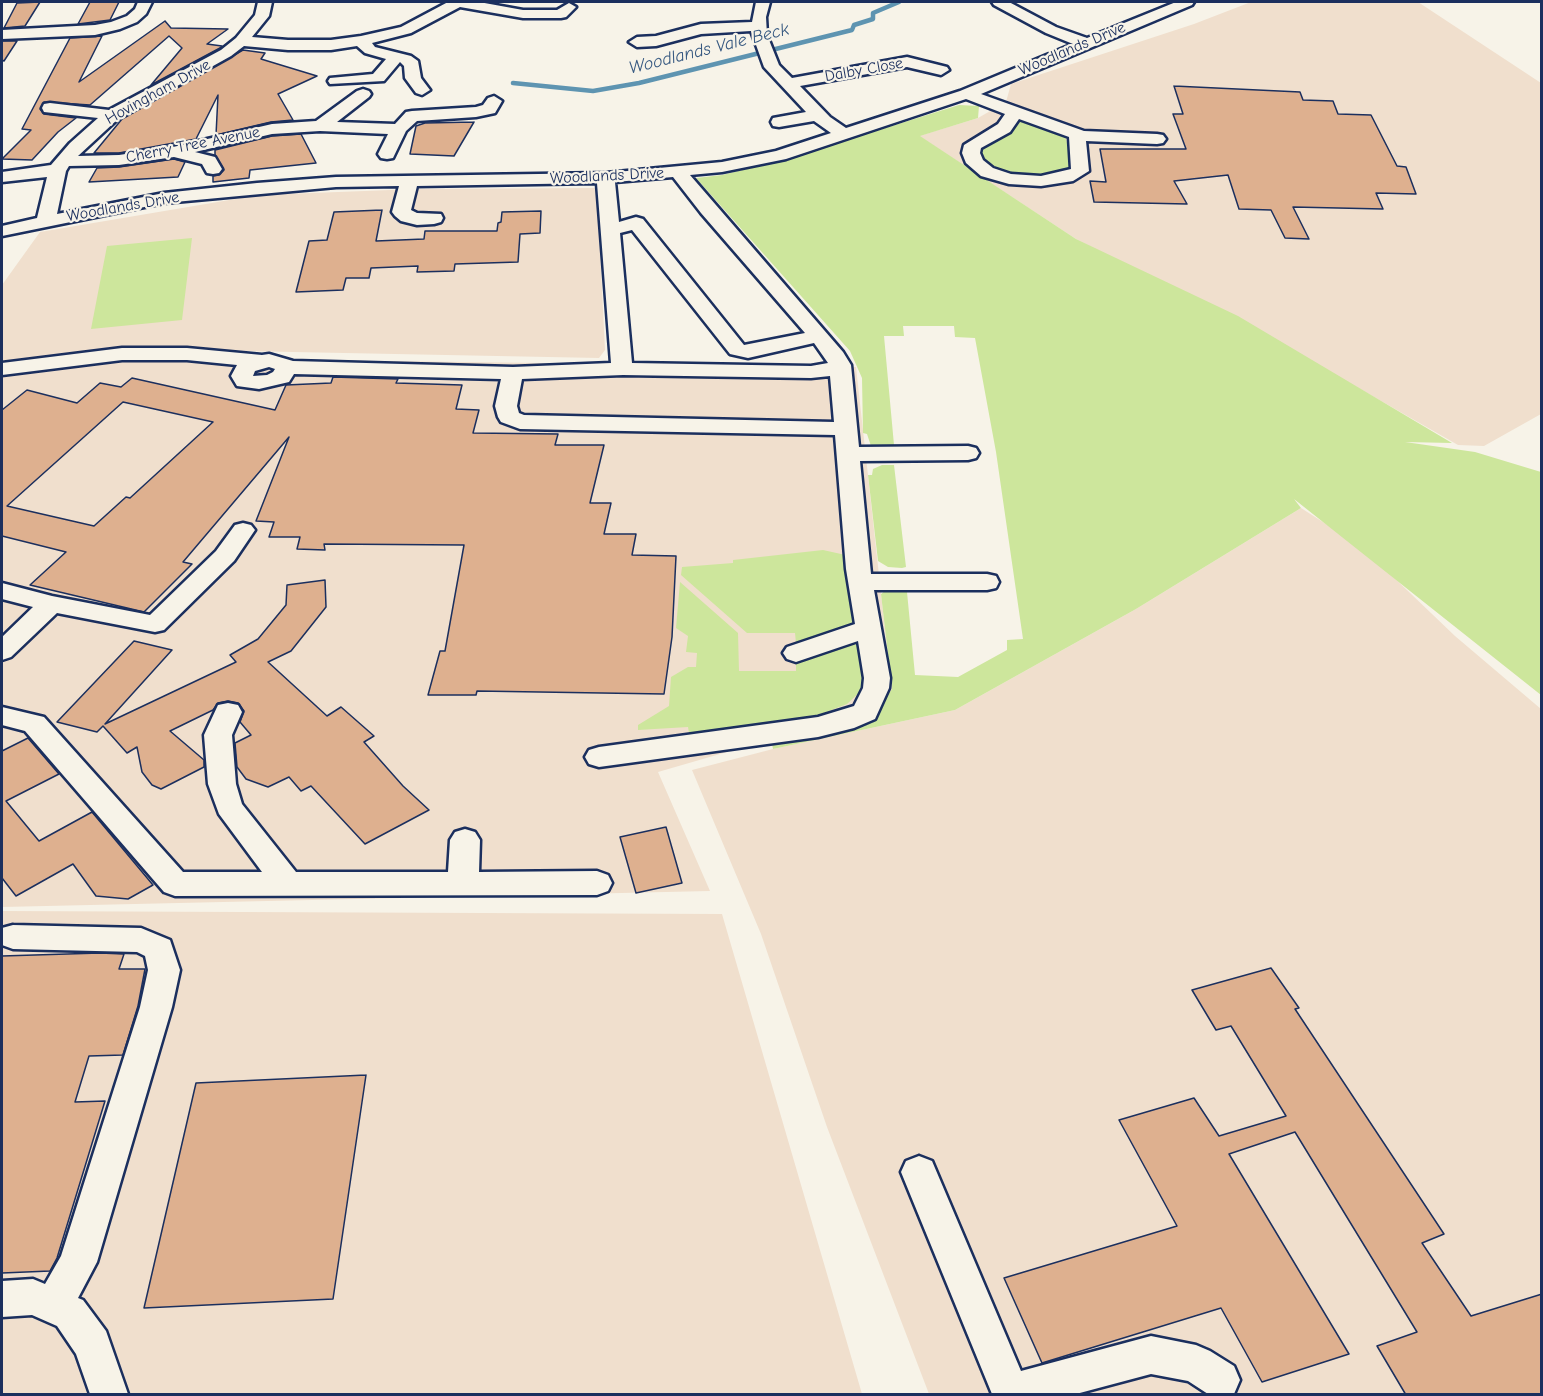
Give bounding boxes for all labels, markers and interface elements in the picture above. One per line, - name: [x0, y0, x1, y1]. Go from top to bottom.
- street label: Woodlands Drive: [1016, 18, 1128, 80]
- water label: Woodlands Vale Beck: [627, 19, 791, 79]
- street label: Dalby Close: [823, 54, 905, 86]
- street label: Hovingham Drive: [102, 55, 214, 129]
- street label: Cherry Tree Avenue: [124, 123, 262, 167]
- street label: Woodlands Drive: [549, 163, 665, 189]
- street label: Woodlands Drive: [65, 188, 181, 226]

